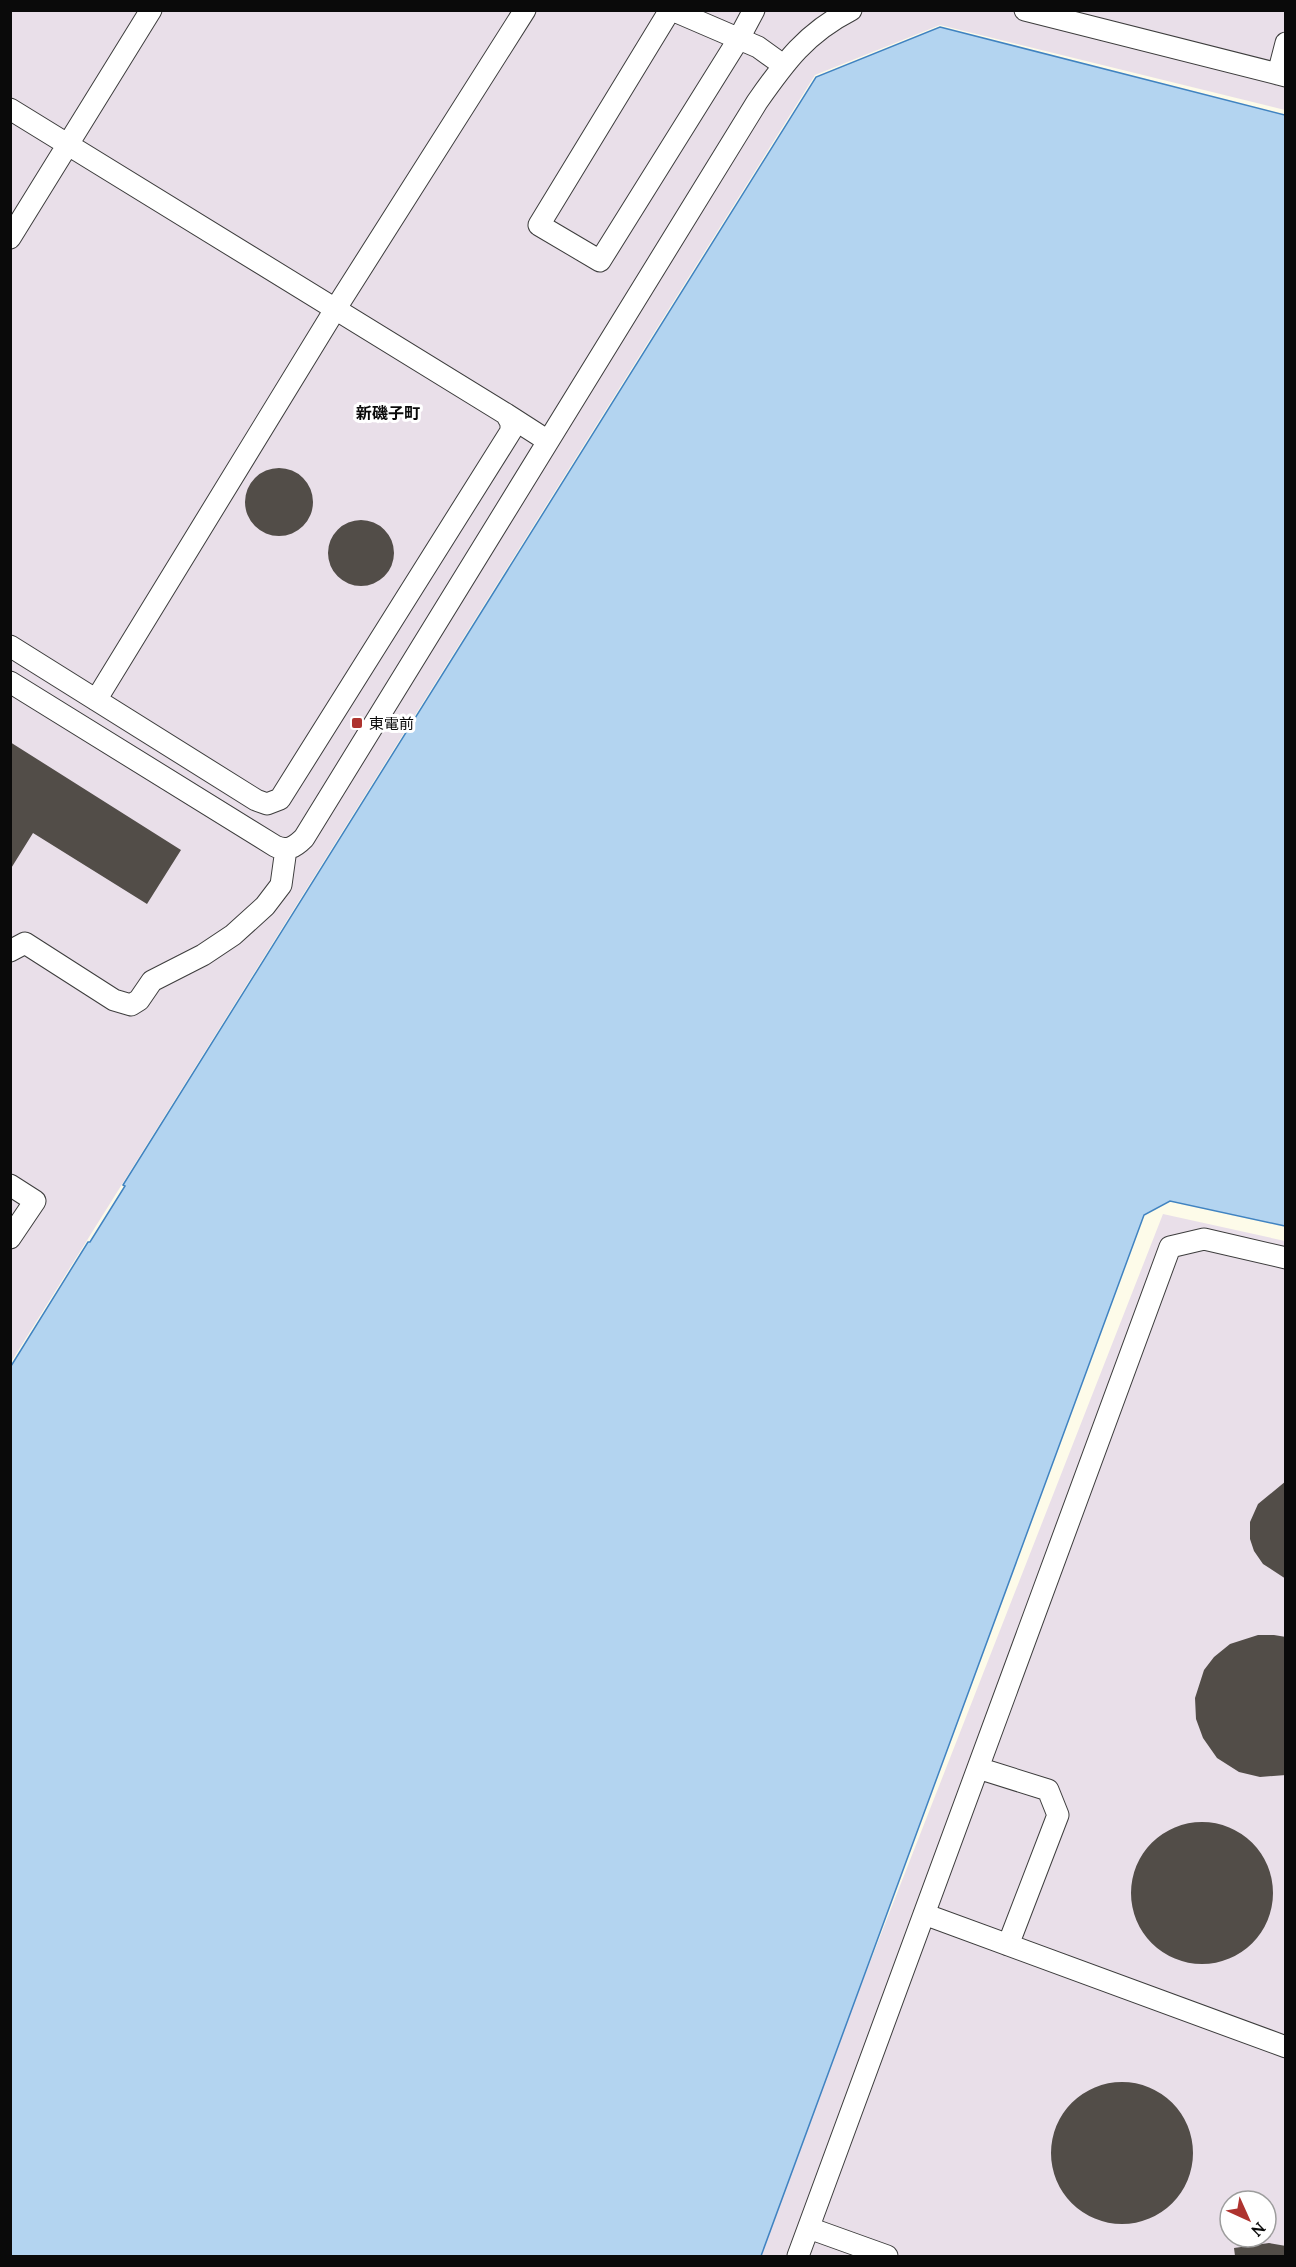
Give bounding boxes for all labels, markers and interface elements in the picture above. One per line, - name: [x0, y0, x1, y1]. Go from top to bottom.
- district label: 新磯子町: [356, 403, 420, 423]
- place label: 東電前: [369, 714, 414, 733]
- marker: 東電前: [350, 716, 364, 730]
- north arrow: [1218, 2189, 1278, 2249]
- text: N: [1247, 2218, 1270, 2241]

